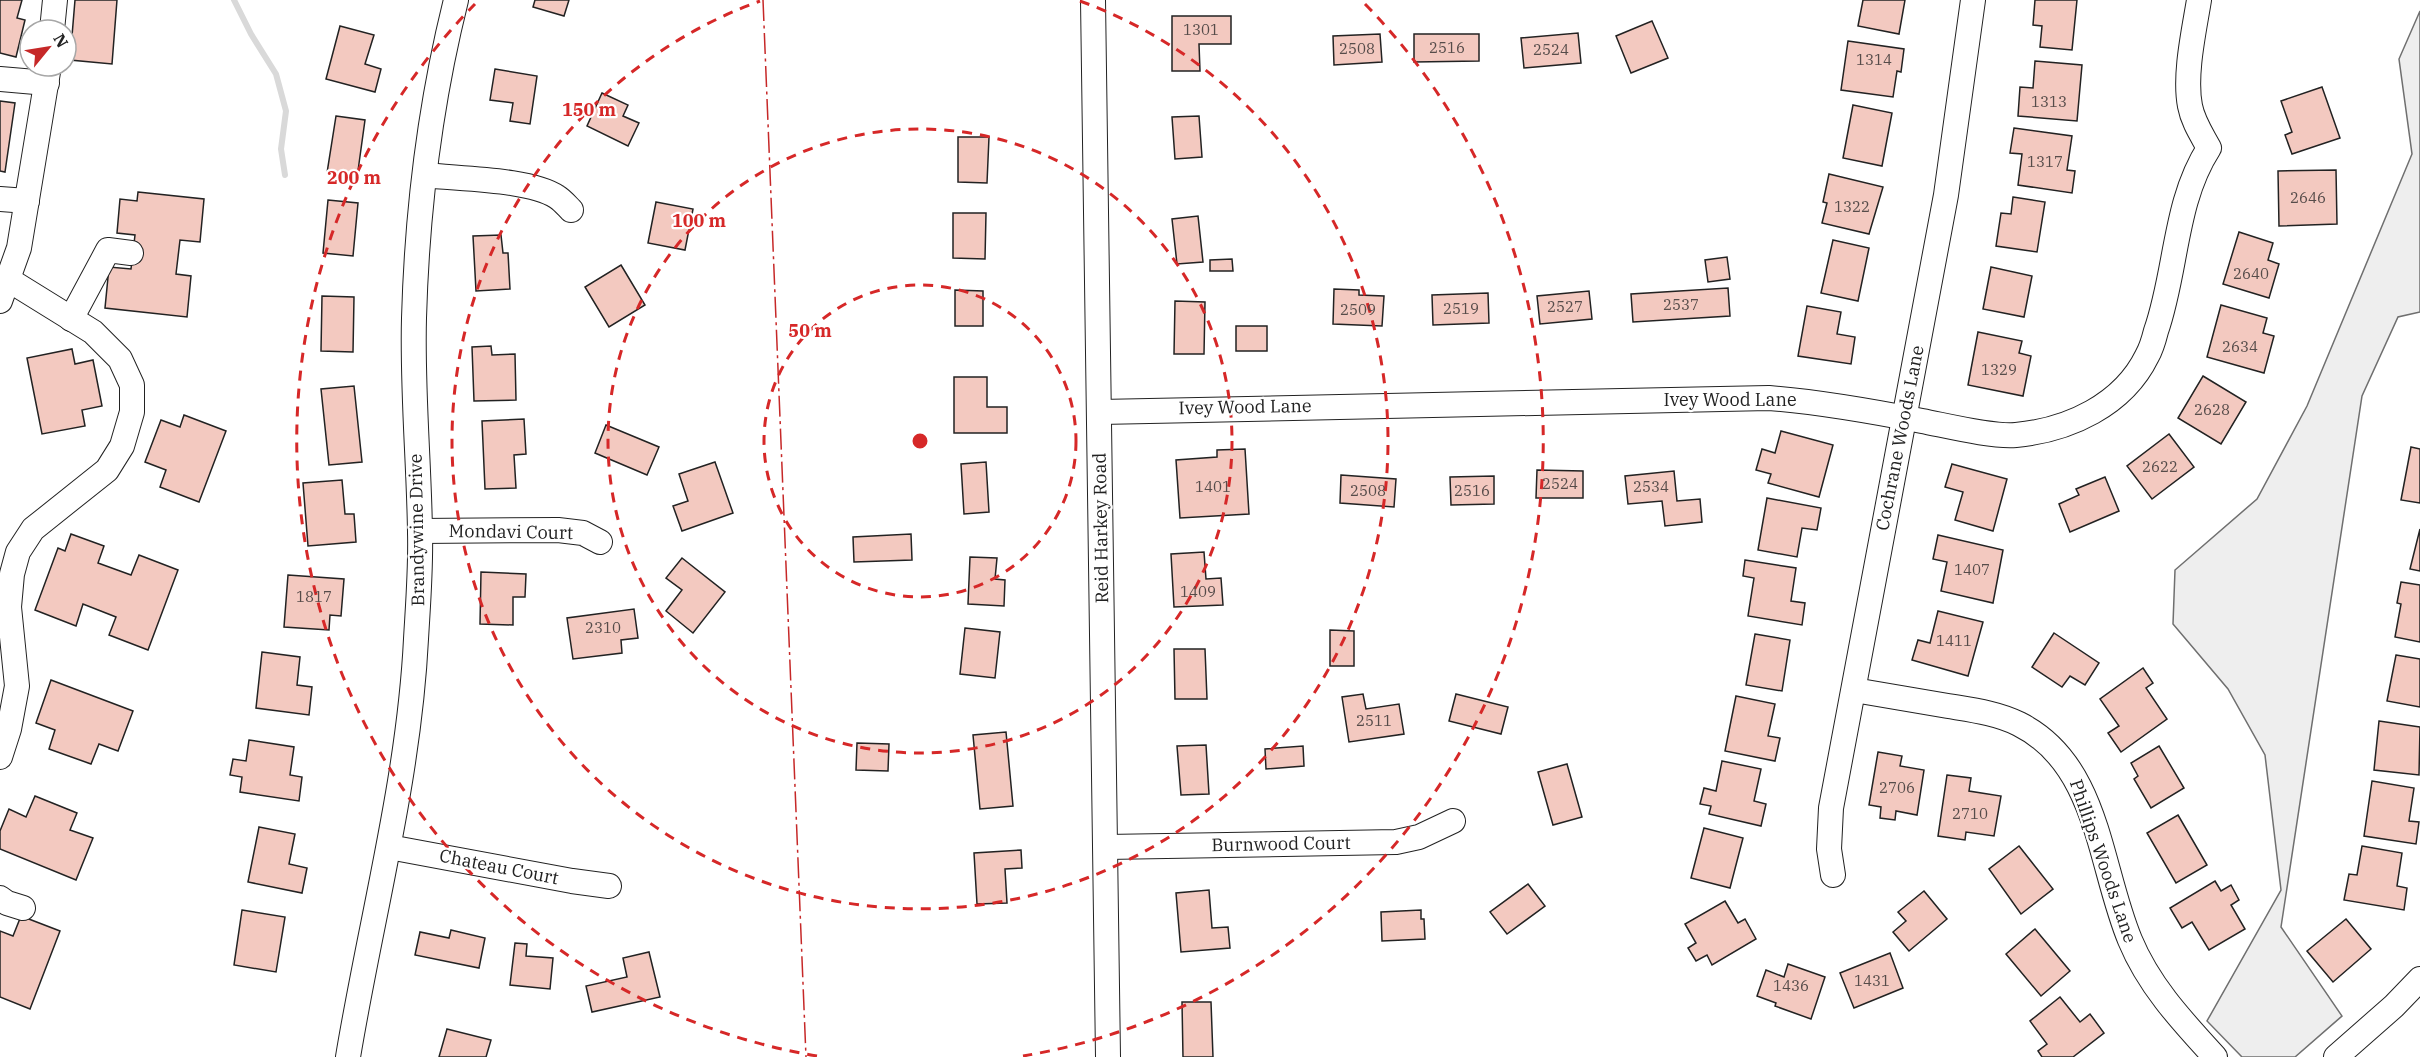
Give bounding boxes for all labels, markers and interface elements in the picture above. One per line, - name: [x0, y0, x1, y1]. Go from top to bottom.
- north arrow: [18, 18, 78, 78]
- house number: 1301: [1183, 20, 1219, 39]
- text: N: [49, 30, 73, 51]
- house number: 2516: [1429, 38, 1465, 57]
- house number: 2508: [1339, 39, 1375, 58]
- house number: 2524: [1533, 40, 1569, 59]
- house number: 1314: [1856, 50, 1892, 69]
- house number: 1313: [2031, 92, 2067, 111]
- text: 150 m: [562, 98, 617, 121]
- house number: 1317: [2027, 152, 2063, 171]
- text: 200 m: [327, 166, 382, 189]
- house number: 2646: [2290, 188, 2326, 207]
- house number: 1322: [1834, 197, 1870, 216]
- text: 100 m: [672, 209, 727, 232]
- house number: 2640: [2233, 264, 2269, 283]
- house number: 2537: [1663, 295, 1699, 314]
- house number: 2527: [1547, 297, 1583, 316]
- house number: 2519: [1443, 299, 1479, 318]
- house number: 2509: [1340, 300, 1376, 319]
- text: 50 m: [788, 319, 832, 342]
- house number: 2634: [2222, 337, 2258, 356]
- street label: Cochrane Woods Lane: [1870, 343, 1929, 533]
- house number: 1329: [1981, 360, 2017, 379]
- street label: Ivey Wood Lane: [1663, 388, 1797, 411]
- street label: Ivey Wood Lane: [1178, 394, 1312, 419]
- house number: 2628: [2194, 400, 2230, 419]
- centre of rings: [910, 431, 930, 451]
- street label: Reid Harkey Road: [1088, 452, 1113, 604]
- street label: Brandywine Drive: [404, 453, 429, 607]
- house number: 2622: [2142, 457, 2178, 476]
- house number: 2524: [1542, 474, 1578, 493]
- house number: 1401: [1195, 477, 1231, 496]
- house number: 2534: [1633, 477, 1669, 496]
- house number: 2508: [1350, 481, 1386, 500]
- house number: 2516: [1454, 481, 1490, 500]
- street label: Mondavi Court: [448, 519, 574, 544]
- house number: 1407: [1954, 560, 1990, 579]
- house number: 1409: [1180, 582, 1216, 601]
- house number: 1817: [296, 587, 332, 606]
- house number: 2310: [585, 618, 621, 637]
- house number: 1411: [1936, 631, 1972, 650]
- house number: 2511: [1356, 711, 1392, 730]
- street label: Phillips Woods Lane: [2065, 776, 2142, 946]
- house number: 2706: [1879, 778, 1915, 797]
- house number: 2710: [1952, 804, 1988, 823]
- street label: Burnwood Court: [1211, 831, 1351, 856]
- street label: Chateau Court: [437, 844, 561, 889]
- house number: 1431: [1854, 971, 1890, 990]
- house number: 1436: [1773, 976, 1809, 995]

